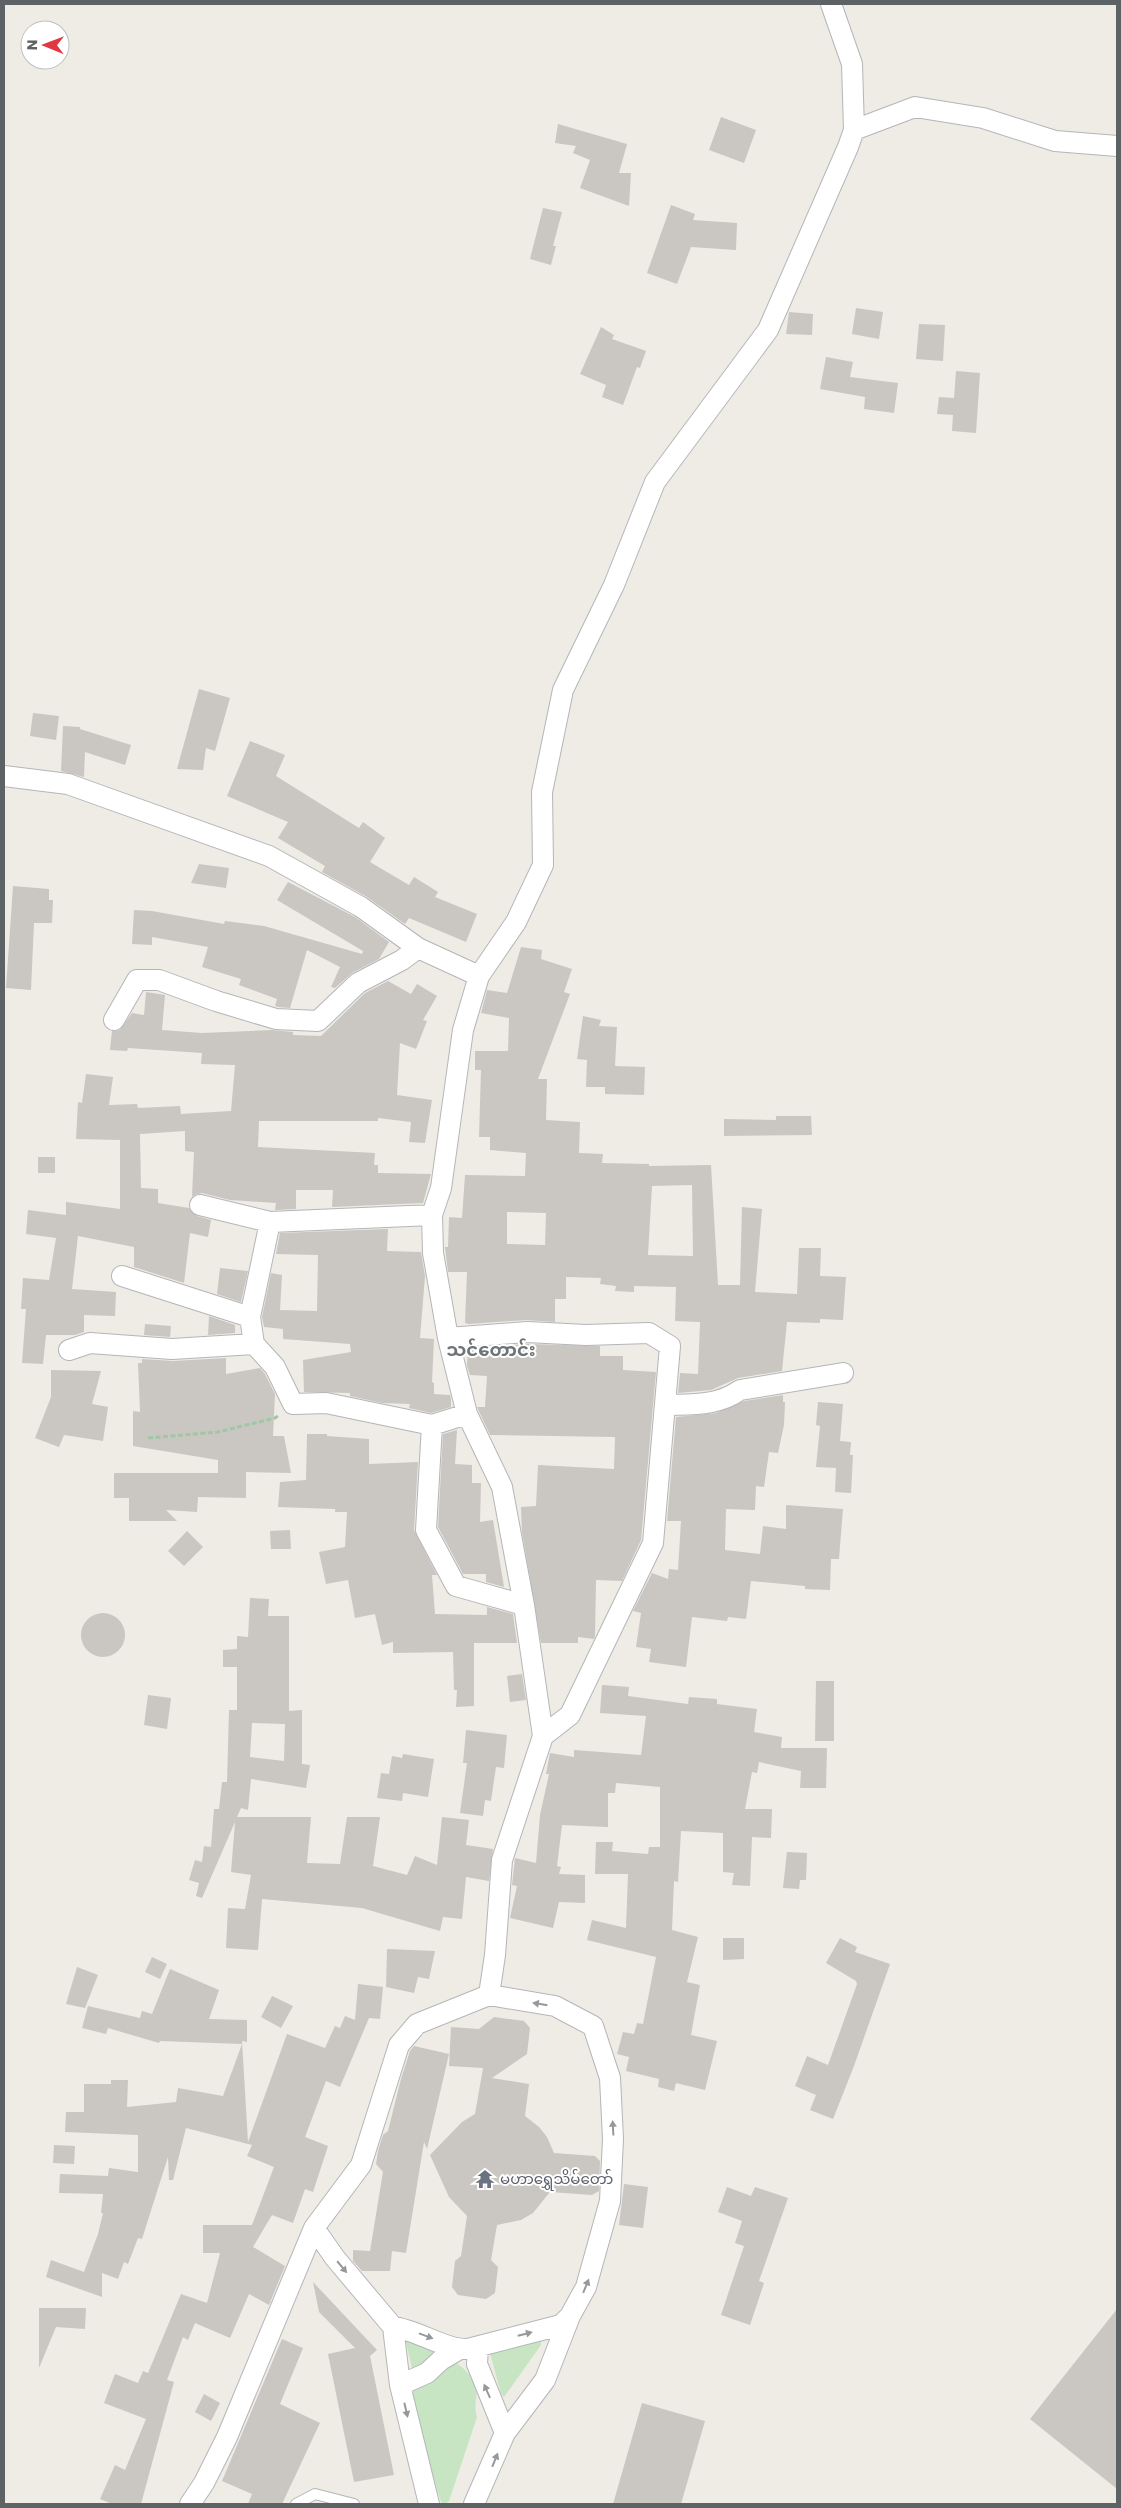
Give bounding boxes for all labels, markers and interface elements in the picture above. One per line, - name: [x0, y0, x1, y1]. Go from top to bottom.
- north arrow: [20, 20, 70, 70]
- text: N: [22, 39, 42, 50]
- district label: သင်တောင်း: [446, 1337, 536, 1362]
- one-way arrow: [532, 1999, 548, 2007]
- one-way arrow: [608, 2119, 616, 2135]
- temple icon: မဟာရွှေသိမ်တော်: [474, 2168, 496, 2190]
- place label: မဟာရွှေသိမ်တော်: [500, 2168, 614, 2191]
- one-way arrow: [337, 2260, 348, 2273]
- one-way arrow: [582, 2279, 590, 2293]
- one-way arrow: [518, 2330, 533, 2338]
- one-way arrow: [419, 2332, 434, 2340]
- one-way arrow: [483, 2384, 491, 2398]
- one-way arrow: [402, 2402, 410, 2417]
- one-way arrow: [491, 2453, 499, 2467]

